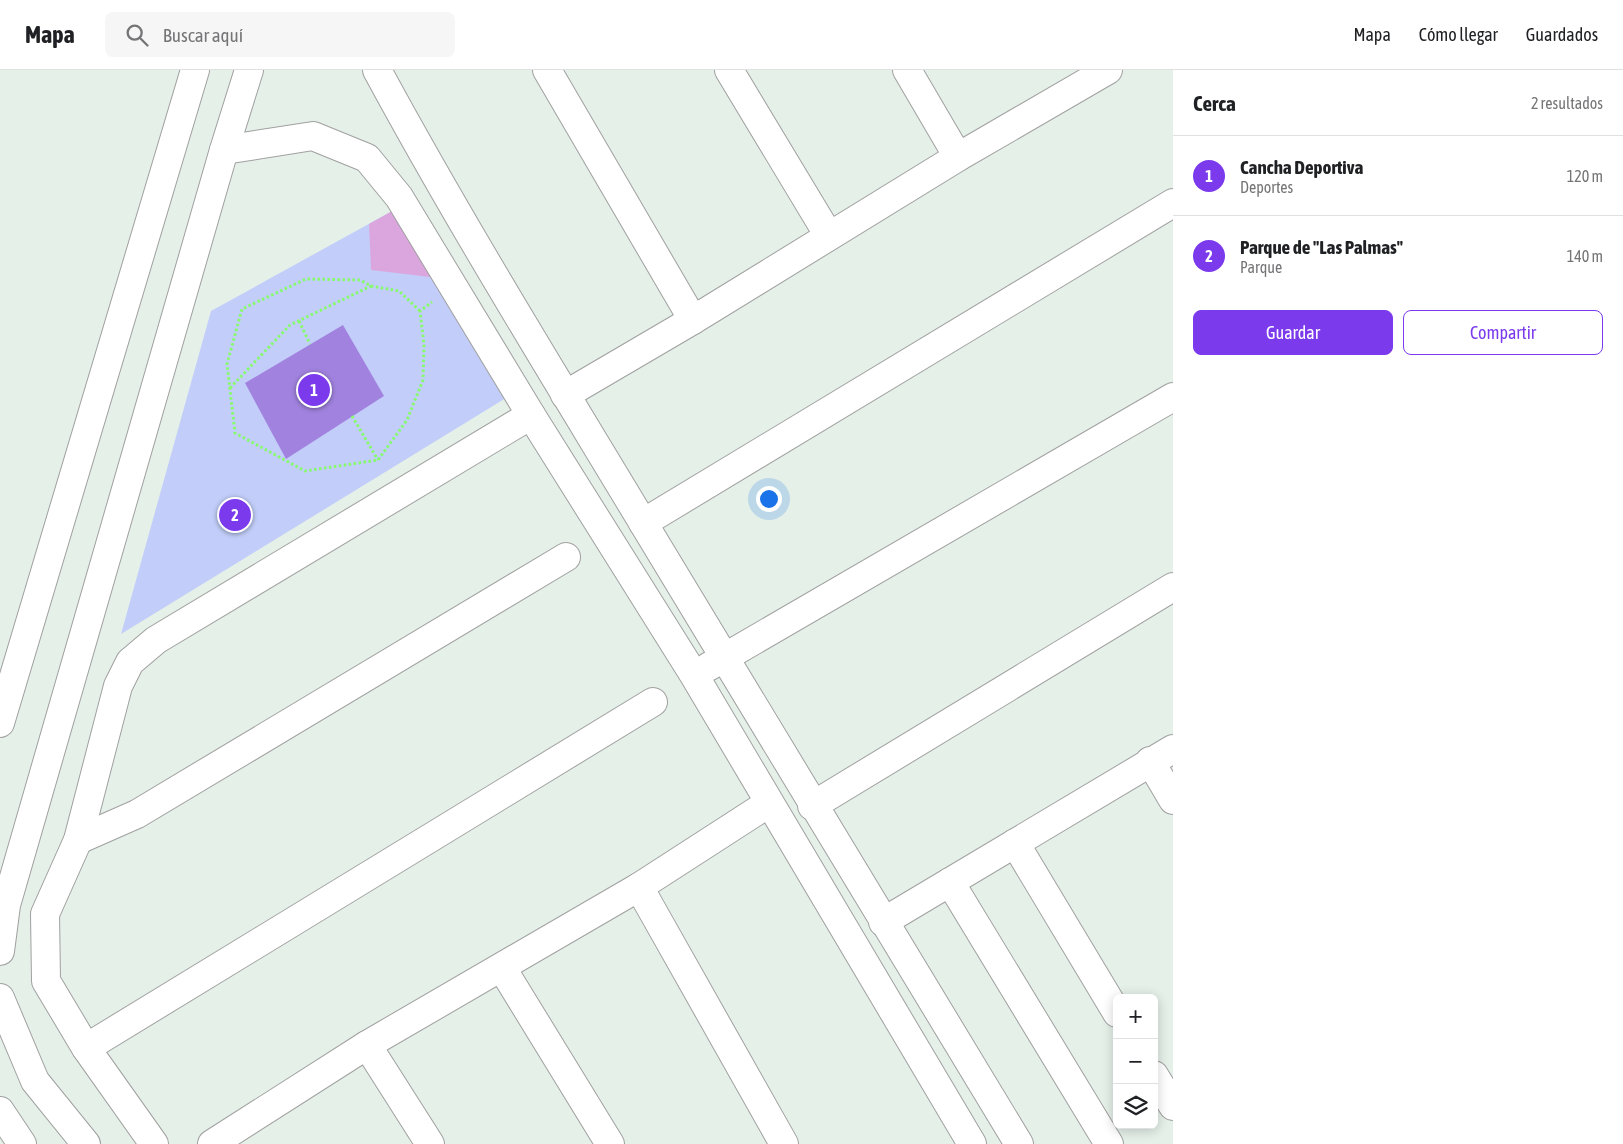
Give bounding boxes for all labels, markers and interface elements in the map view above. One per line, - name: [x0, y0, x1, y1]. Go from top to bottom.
- search box: [105, 12, 455, 57]
- text: Mapa: [25, 21, 75, 48]
- icon: search: [123, 21, 151, 49]
- text: Buscar aquí: [163, 24, 243, 46]
- text: Mapa: [1353, 24, 1391, 45]
- text: Cómo llegar: [1419, 24, 1498, 45]
- text: Guardados: [1526, 24, 1598, 45]
- text: Cerca: [1193, 91, 1236, 115]
- text: 2 resultados: [1531, 94, 1603, 112]
- text: Cancha Deportiva: [1240, 156, 1363, 178]
- text: 1: [1205, 167, 1213, 185]
- text: 120 m: [1567, 167, 1603, 185]
- text: Deportes: [1240, 178, 1293, 196]
- text: Parque de "Las Palmas": [1240, 236, 1403, 258]
- text: 2: [1205, 247, 1213, 265]
- text: 140 m: [1567, 247, 1603, 265]
- text: Parque: [1240, 258, 1282, 276]
- button: Guardar: [1193, 310, 1393, 355]
- button: Compartir: [1403, 310, 1603, 355]
- pin: 1: [298, 371, 330, 409]
- your location: [756, 486, 782, 512]
- pin: 2: [219, 496, 251, 534]
- map controls: [1113, 994, 1158, 1129]
- button: +: [1113, 994, 1158, 1039]
- button: −: [1113, 1039, 1158, 1084]
- button: layers: [1113, 1084, 1158, 1129]

